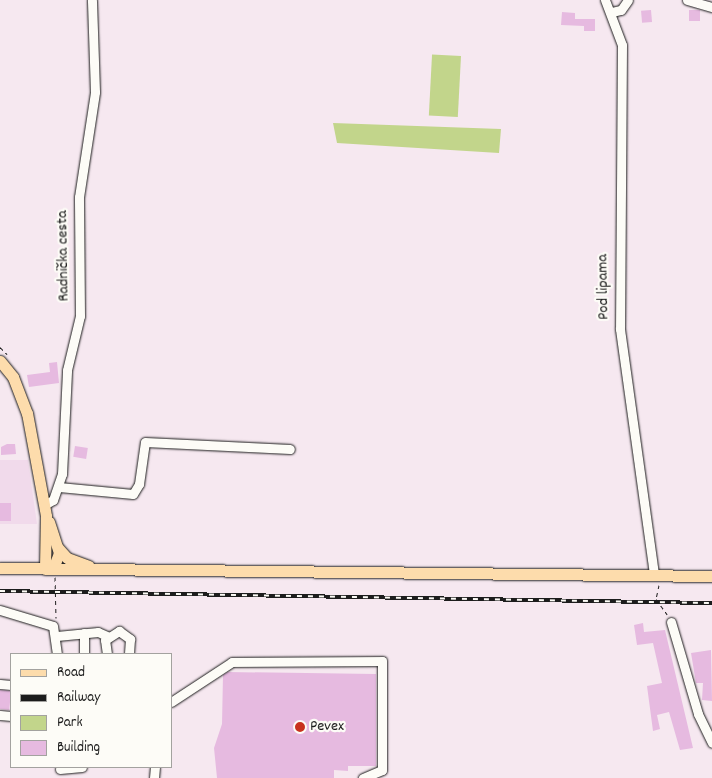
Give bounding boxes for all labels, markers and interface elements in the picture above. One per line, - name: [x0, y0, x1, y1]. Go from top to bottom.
- street label: Radnička cesta: [54, 210, 74, 302]
- street label: Pod lipama: [594, 254, 614, 320]
- legend: [10, 653, 172, 768]
- text: Road: [57, 662, 85, 684]
- text: Railway: [57, 687, 100, 709]
- text: Park: [57, 712, 83, 734]
- place label: Pevex: [310, 717, 344, 737]
- marker: Pevex: [294, 721, 306, 733]
- text: Building: [57, 737, 100, 759]

